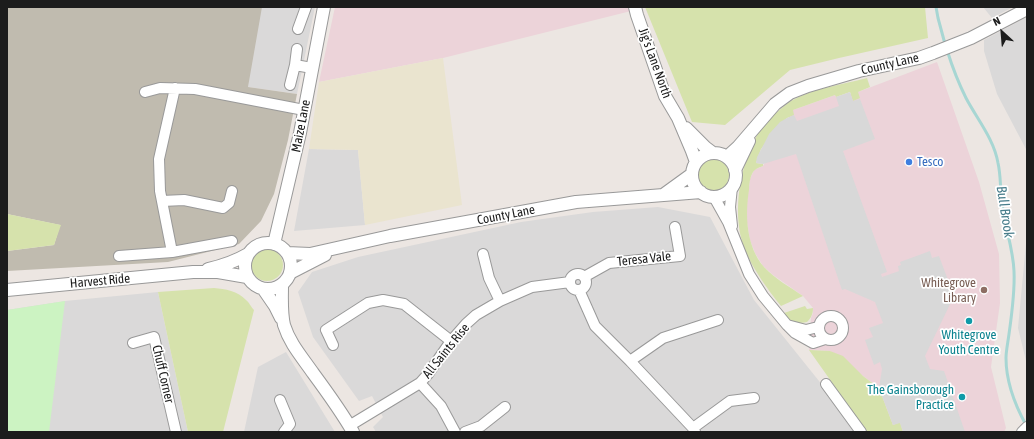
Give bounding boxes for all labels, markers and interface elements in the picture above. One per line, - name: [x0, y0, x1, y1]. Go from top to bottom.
- north arrow: [982, 12, 1022, 52]
- text: N: [991, 14, 1002, 28]
- street label: Jig's Lane North: [635, 26, 675, 100]
- street label: County Lane: [860, 50, 920, 78]
- street label: Maize Lane: [288, 98, 314, 154]
- place label: Tesco: [917, 154, 943, 170]
- marker: Tesco: [904, 157, 914, 167]
- water label: Bull Brook: [993, 185, 1017, 239]
- street label: County Lane: [476, 202, 536, 228]
- street label: Teresa Vale: [616, 248, 672, 270]
- street label: Harvest Ride: [69, 271, 131, 291]
- place label: Whitegrove Library: [921, 275, 976, 306]
- marker: Whitegrove Library: [979, 285, 989, 295]
- marker: Whitegrove Youth Centre: [964, 316, 974, 326]
- street label: All Saints Rise: [419, 320, 473, 382]
- place label: Whitegrove Youth Centre: [939, 327, 999, 358]
- street label: Chuff Corner: [149, 343, 177, 405]
- place label: The Gainsborough Practice: [867, 382, 954, 413]
- marker: The Gainsborough Practice: [957, 392, 967, 402]

